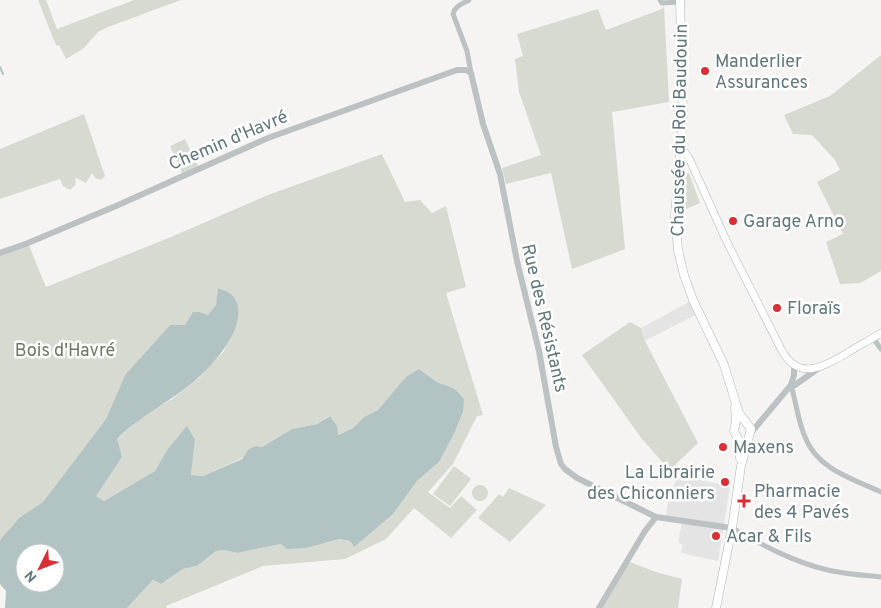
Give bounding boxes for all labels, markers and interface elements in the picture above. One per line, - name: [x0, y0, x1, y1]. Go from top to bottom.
- street label: Chaussée du Roi Baudouin: [667, 23, 694, 237]
- place label: Manderlier Assurances: [715, 51, 808, 95]
- marker: Manderlier Assurances: [699, 65, 711, 77]
- street label: Chemin d'Havré: [166, 106, 292, 177]
- place label: Garage Arno: [743, 211, 844, 234]
- marker: Garage Arno: [727, 215, 739, 227]
- street label: Rue des Résistants: [515, 242, 572, 395]
- place label: Floraïs: [787, 298, 841, 321]
- marker: Floraïs: [771, 302, 783, 314]
- park label: Bois d'Havré: [15, 340, 115, 363]
- place label: Maxens: [733, 437, 794, 460]
- marker: Maxens: [717, 441, 729, 453]
- place label: La Librairie des Chiconniers: [587, 462, 715, 506]
- marker: La Librairie des Chiconniers: [719, 476, 731, 488]
- place label: Pharmacie des 4 Pavés: [754, 481, 849, 525]
- marker: Pharmacie des 4 Pavés: [738, 495, 750, 507]
- place label: Acar & Fils: [726, 526, 812, 549]
- marker: Acar & Fils: [710, 530, 722, 542]
- north arrow: [15, 543, 65, 593]
- text: N: [22, 566, 41, 585]

